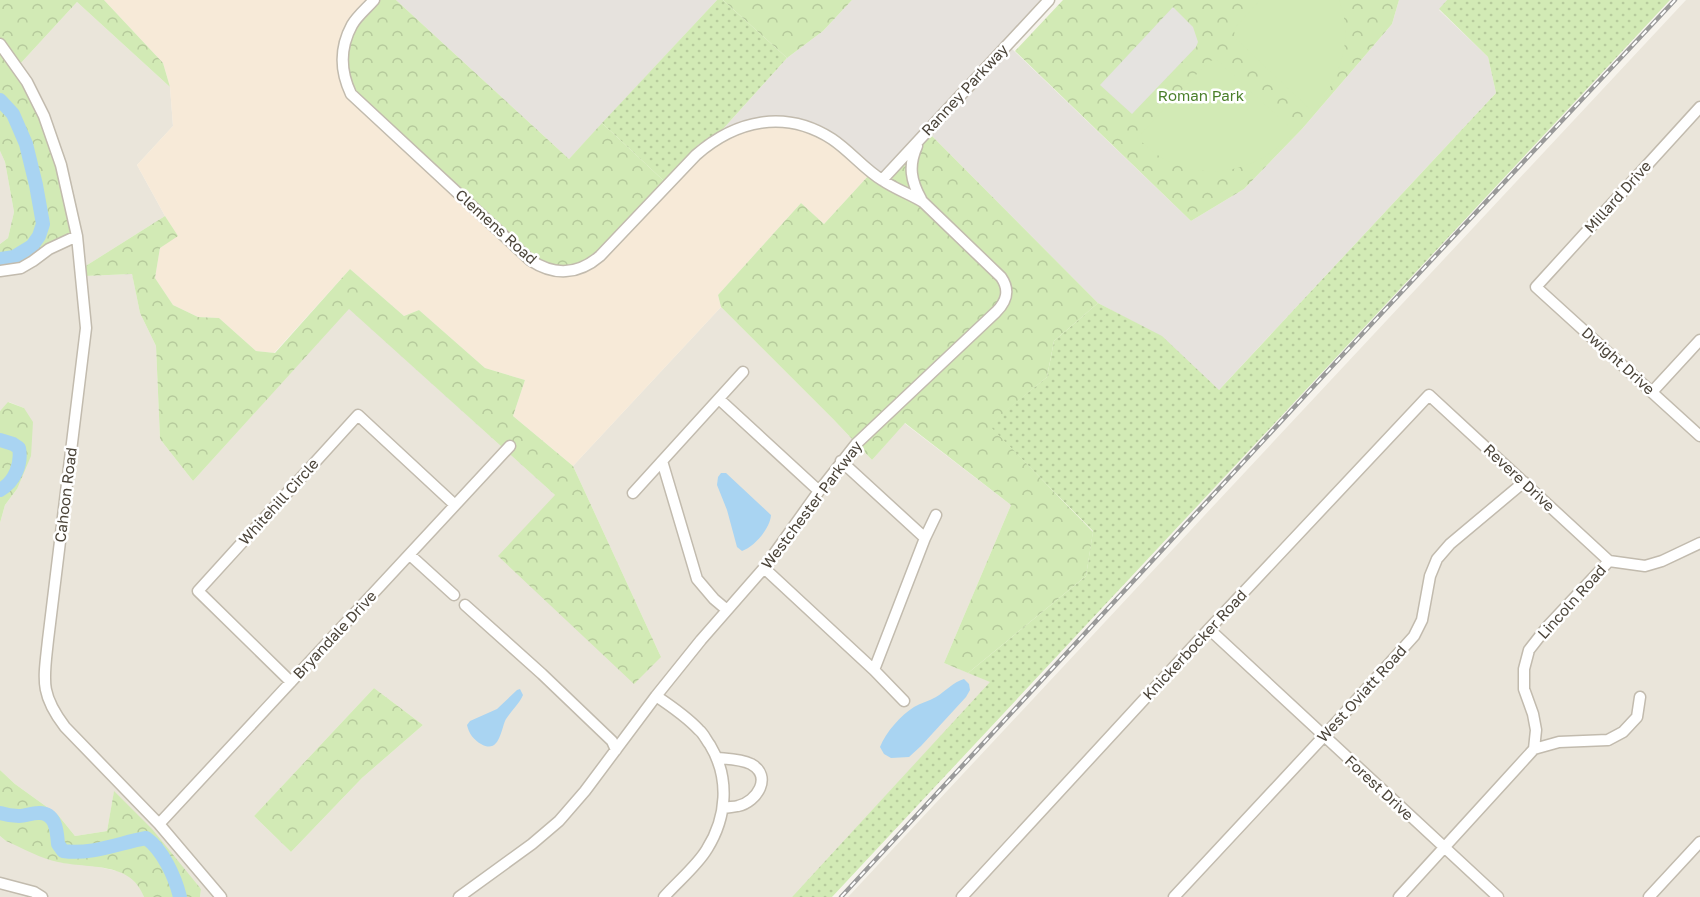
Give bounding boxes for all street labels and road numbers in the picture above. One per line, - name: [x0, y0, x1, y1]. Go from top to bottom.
- street label: Ranney Parkway: [917, 39, 1012, 139]
- street label: Millard Drive: [1580, 156, 1655, 236]
- street label: Clemens Road: [452, 185, 541, 267]
- street label: Dwight Drive: [1578, 323, 1659, 398]
- street label: Westchester Parkway: [757, 436, 866, 572]
- street label: Revere Drive: [1480, 440, 1559, 515]
- street label: Cahoon Road: [50, 446, 80, 543]
- street label: Whitehill Circle: [235, 454, 322, 548]
- street label: Lincoln Road: [1533, 561, 1609, 642]
- street label: Knickerbocker Road: [1139, 585, 1250, 703]
- street label: Bryandale Drive: [289, 586, 380, 682]
- street label: West Oviatt Road: [1313, 641, 1410, 746]
- street label: Forest Drive: [1342, 751, 1418, 824]

